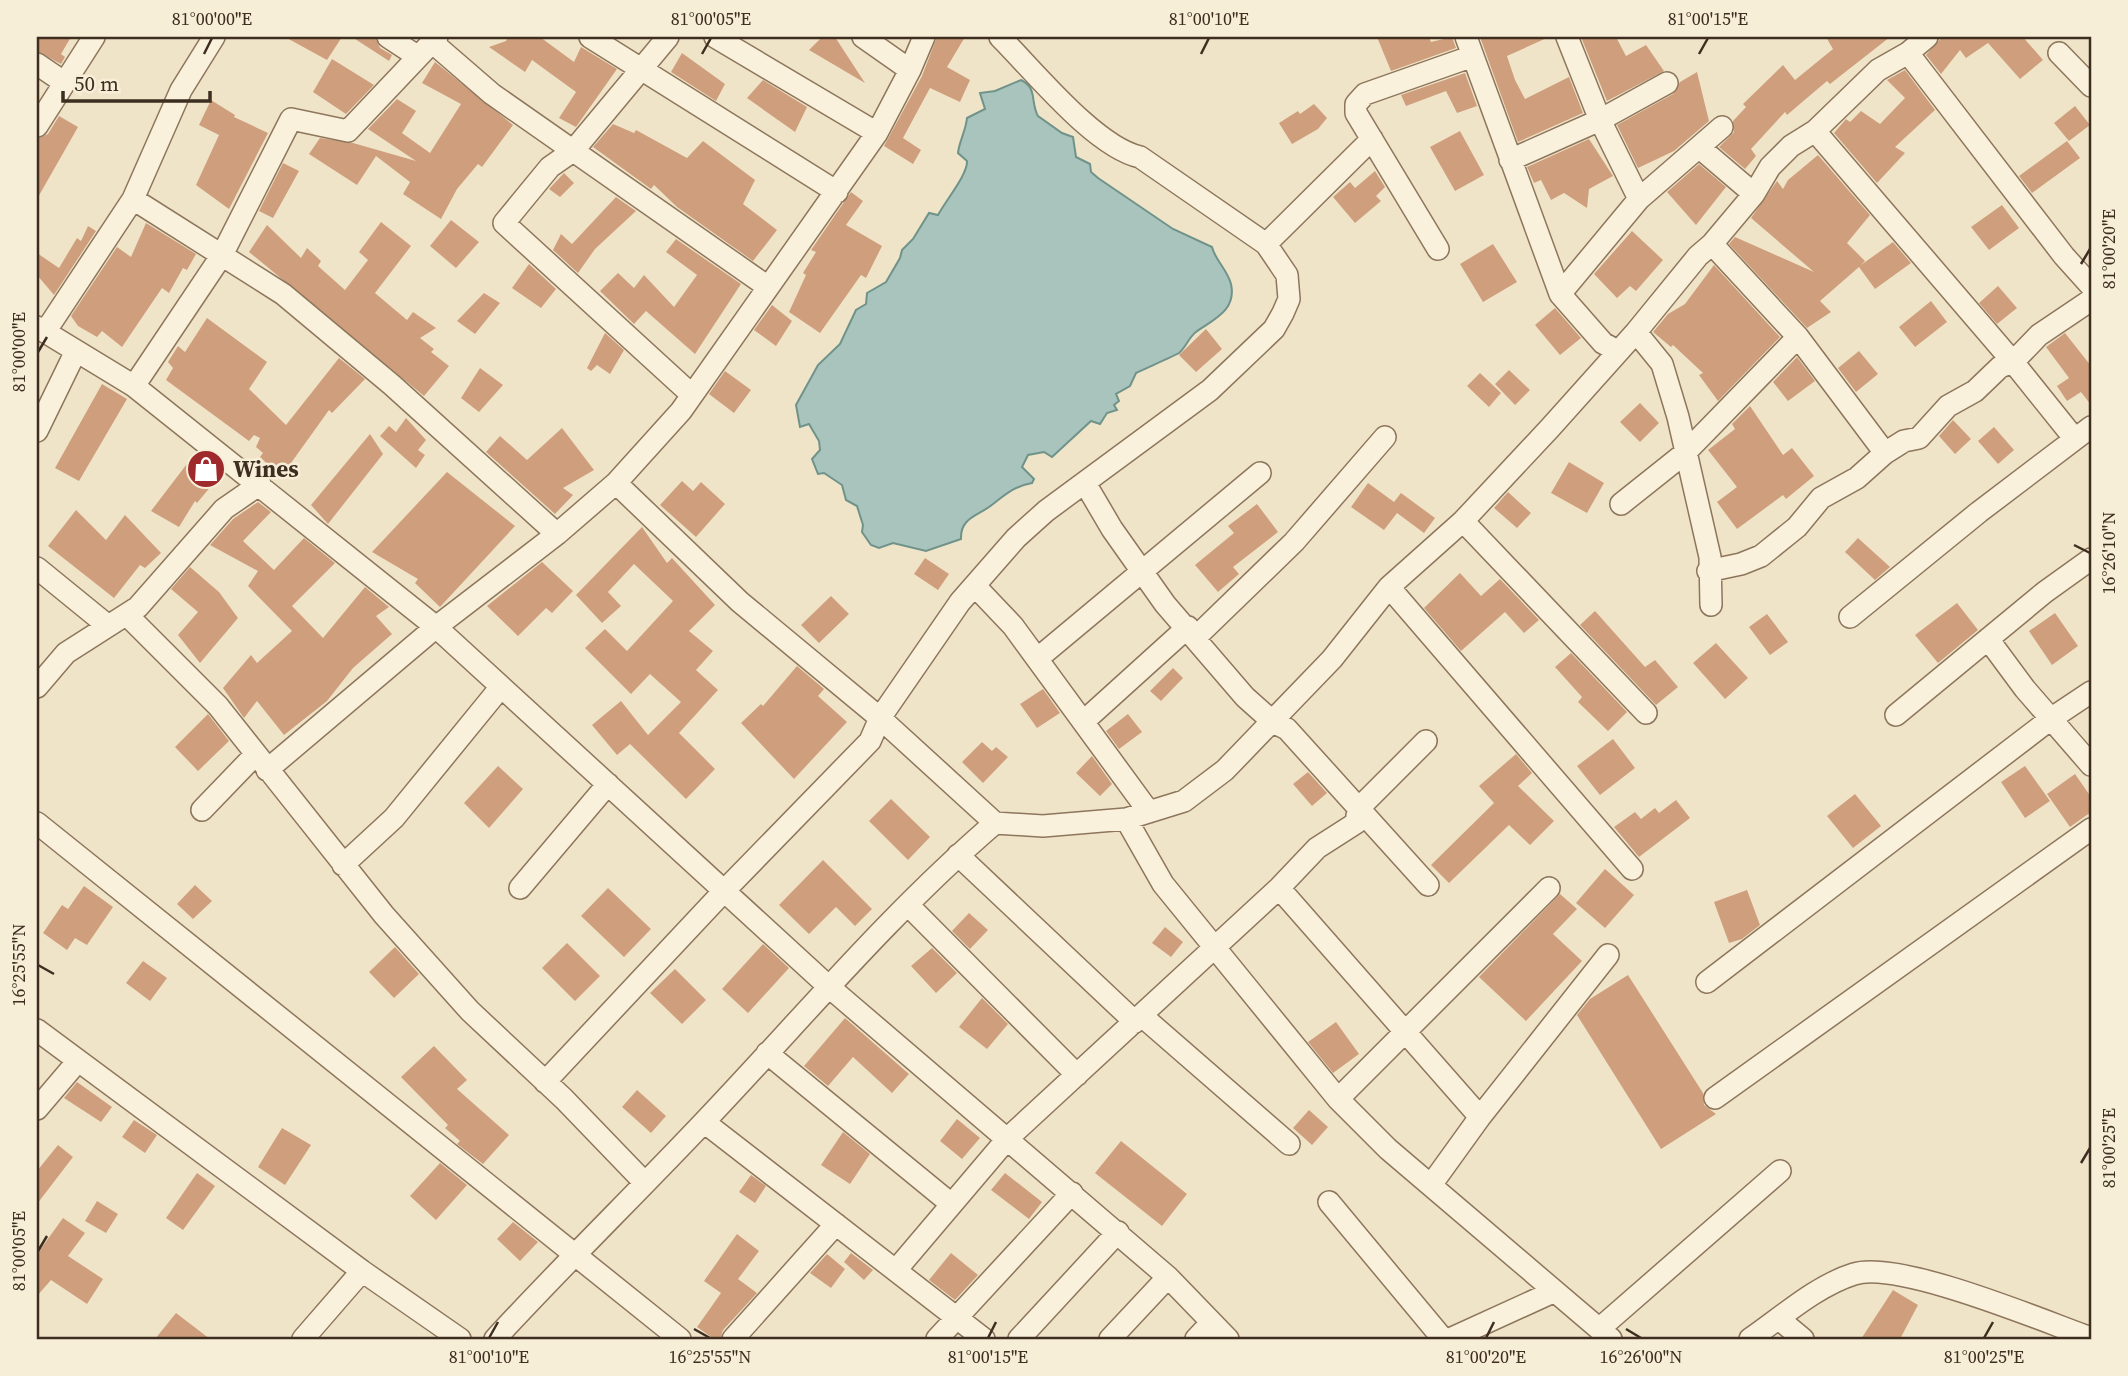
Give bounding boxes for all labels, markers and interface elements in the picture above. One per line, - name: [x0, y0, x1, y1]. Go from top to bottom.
- text: 81°00'00"E: [172, 6, 252, 31]
- text: 81°00'05"E: [671, 6, 751, 31]
- text: 81°00'10"E: [1169, 6, 1249, 31]
- text: 81°00'15"E: [1668, 6, 1748, 31]
- scale bar: [63, 60, 210, 104]
- text: 50 m: [74, 69, 119, 98]
- text: 81°00'20"E: [2096, 209, 2121, 289]
- text: 81°00'00"E: [6, 312, 31, 392]
- shop icon: Wines: [185, 448, 227, 490]
- place label: Wines: [233, 453, 299, 485]
- text: 16°26'10"N: [2096, 512, 2121, 594]
- text: 16°25'55"N: [6, 924, 31, 1006]
- text: 81°00'25"E: [2096, 1108, 2121, 1188]
- text: 81°00'05"E: [6, 1211, 31, 1291]
- text: 81°00'10"E: [449, 1344, 529, 1369]
- text: 16°25'55"N: [669, 1344, 751, 1369]
- text: 81°00'15"E: [948, 1344, 1028, 1369]
- text: 81°00'20"E: [1446, 1344, 1526, 1369]
- text: 16°26'00"N: [1600, 1344, 1682, 1369]
- text: 81°00'25"E: [1944, 1344, 2024, 1369]

